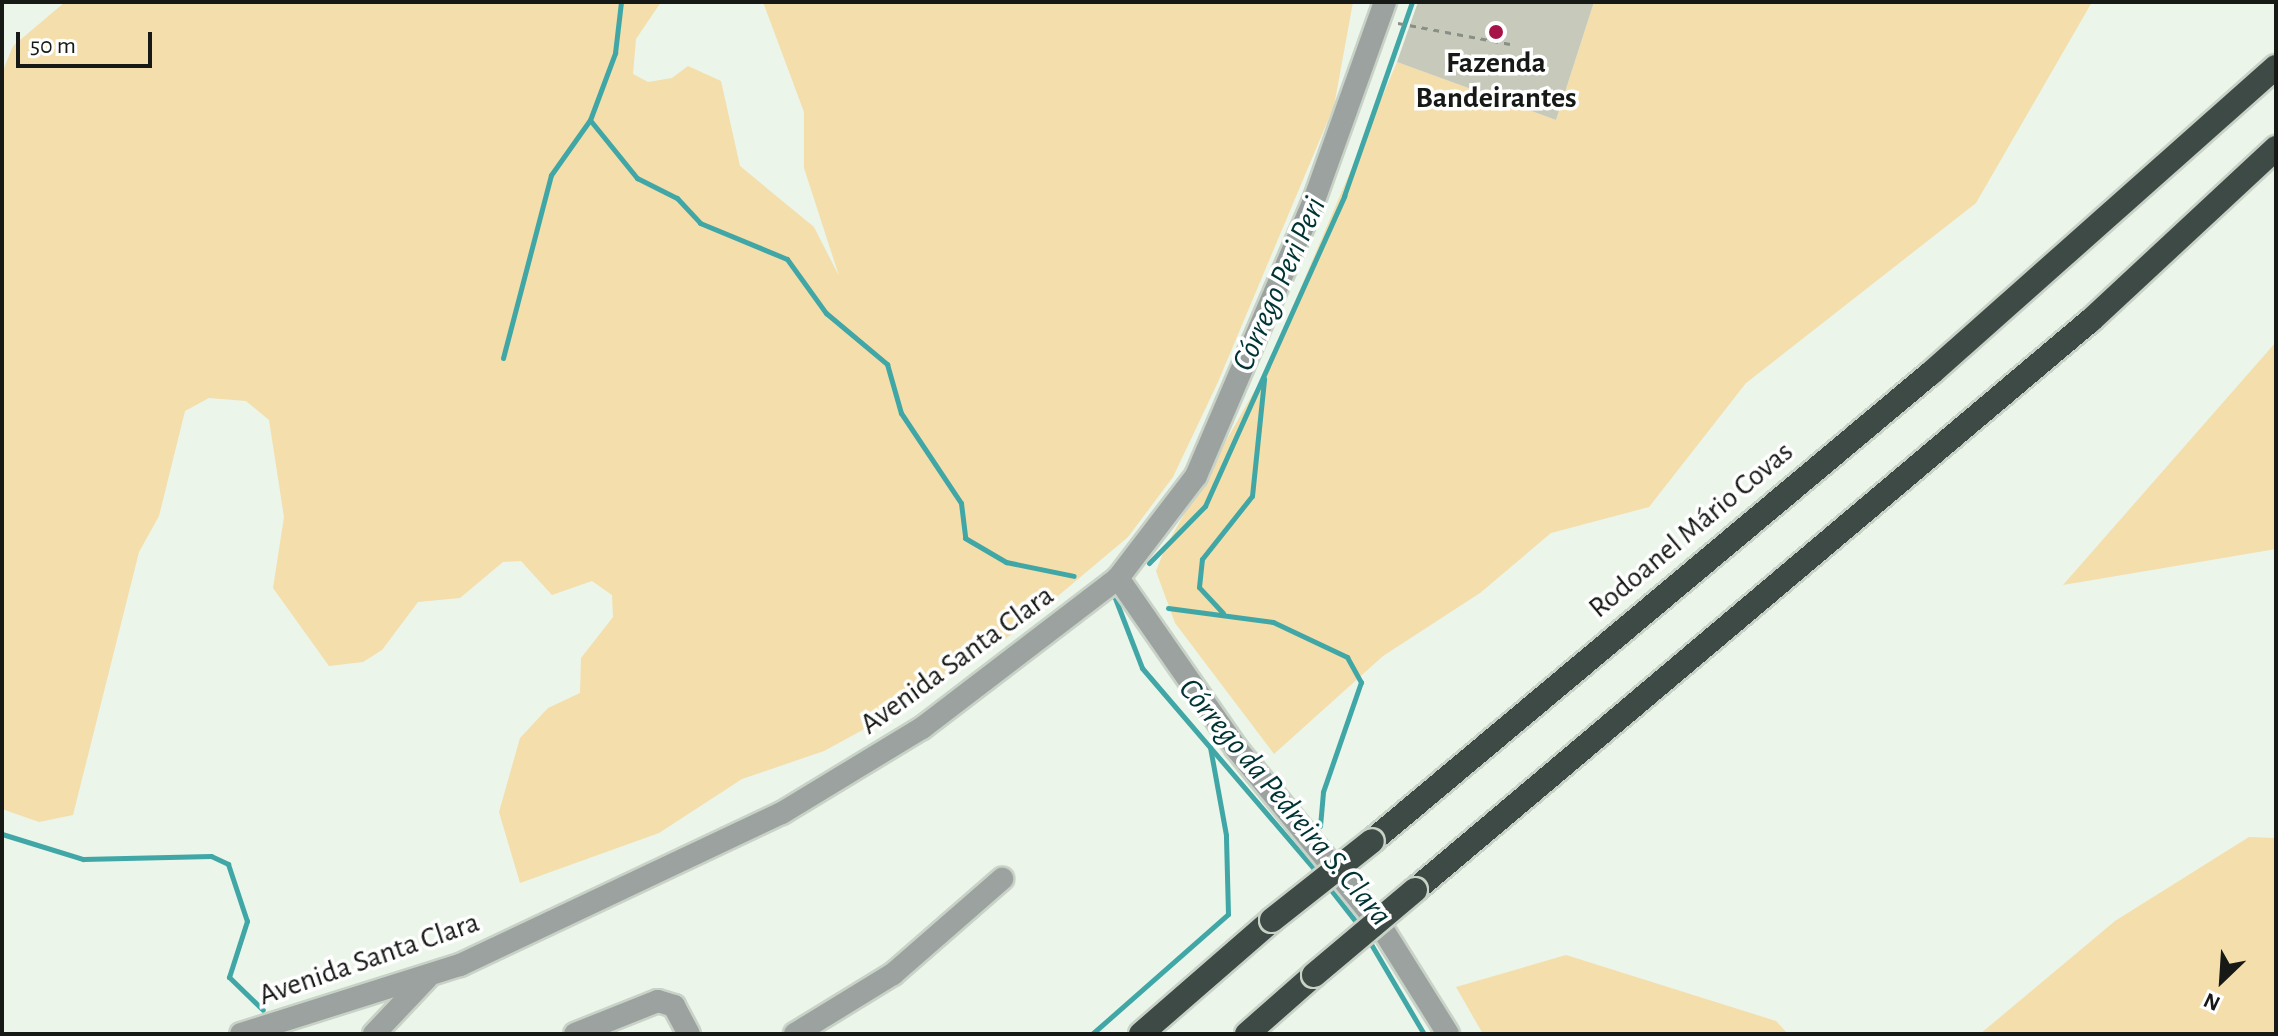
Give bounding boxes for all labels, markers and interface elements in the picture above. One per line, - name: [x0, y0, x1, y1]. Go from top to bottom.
- scale bar: [20, 16, 156, 66]
- marker: Fazenda Bandeirantes: [1487, 23, 1505, 41]
- text: 50 m: [30, 34, 76, 58]
- place label: Fazenda Bandeirantes: [1415, 45, 1577, 116]
- water label: Córrego Peri Peri: [1224, 191, 1334, 377]
- street label: Rodoanel Mário Covas: [1581, 434, 1801, 626]
- street label: Avenida Santa Clara: [853, 578, 1061, 742]
- water label: Córrego da Pedreira S. Clara: [1170, 670, 1400, 934]
- street label: Avenida Santa Clara: [254, 904, 484, 1014]
- north arrow: [2182, 940, 2262, 1020]
- text: N: [2200, 989, 2223, 1015]

